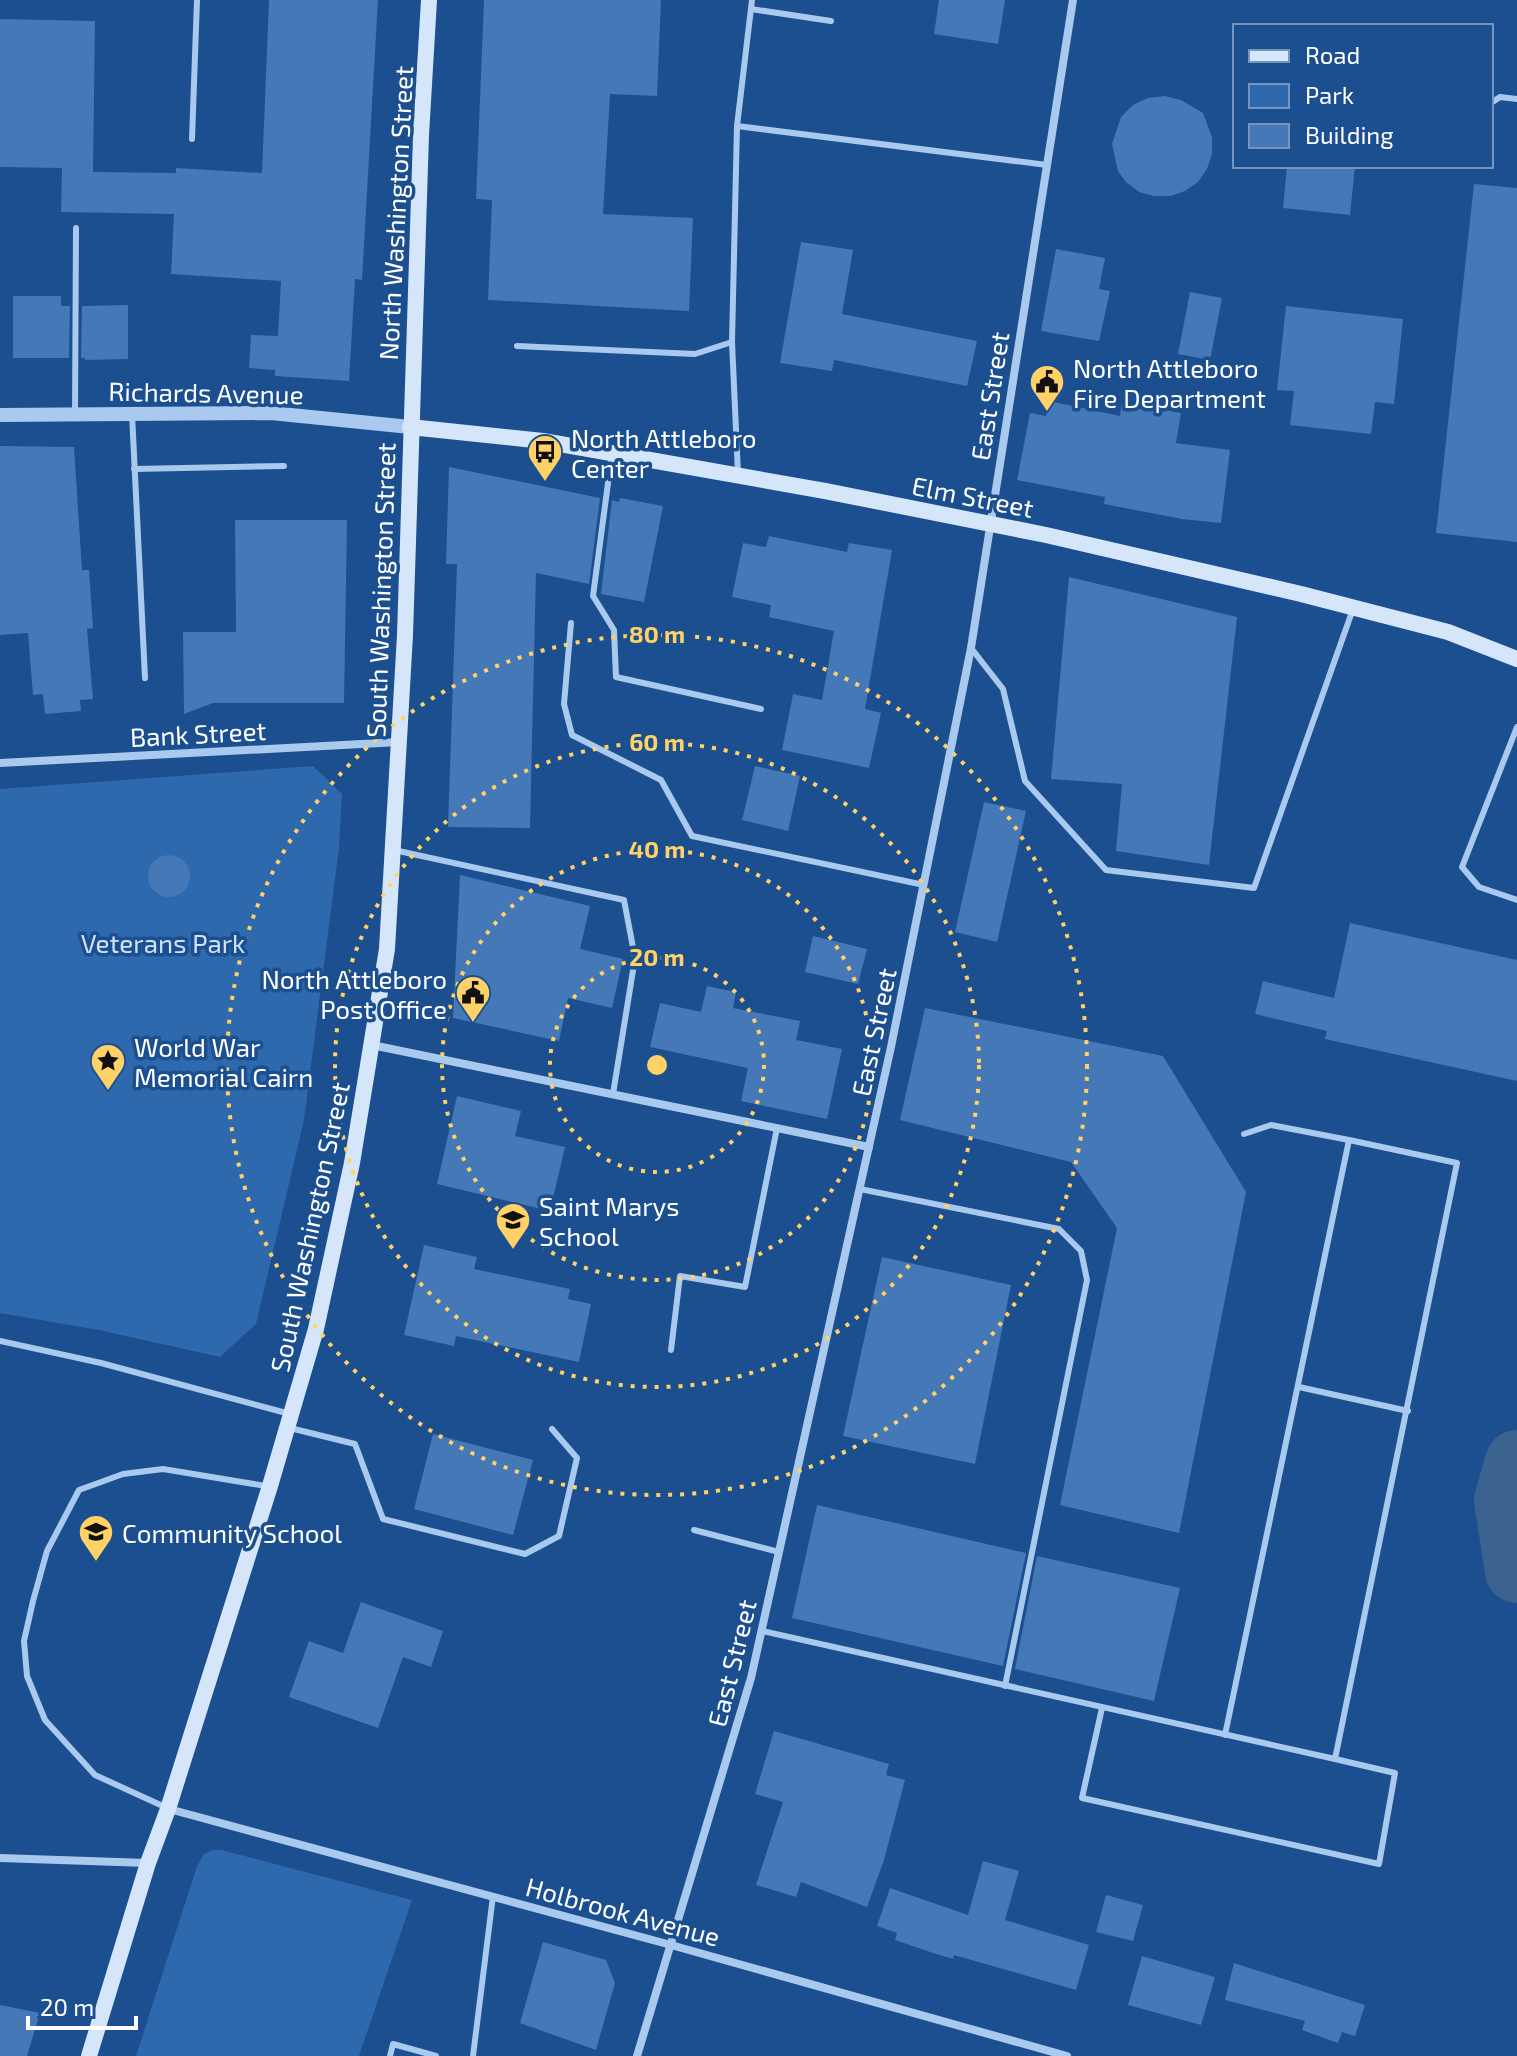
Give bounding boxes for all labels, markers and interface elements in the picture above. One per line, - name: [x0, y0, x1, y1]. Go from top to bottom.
- legend: [1233, 24, 1493, 168]
- text: Road: [1305, 40, 1360, 69]
- street label: North Washington Street: [372, 65, 418, 361]
- text: Park: [1305, 80, 1354, 109]
- text: Building: [1305, 120, 1394, 149]
- street label: East Street: [964, 329, 1014, 463]
- place label: North Attleboro Fire Department: [1073, 352, 1266, 413]
- public building icon: North Attleboro Fire Department: [1028, 363, 1066, 413]
- street label: Richards Avenue: [108, 375, 304, 409]
- place label: North Attleboro Center: [571, 422, 757, 483]
- bus stop icon: North Attleboro Center: [526, 433, 564, 483]
- street label: South Washington Street: [359, 442, 401, 738]
- street label: Elm Street: [910, 469, 1036, 523]
- text: 80 m: [629, 619, 685, 648]
- street label: Bank Street: [129, 714, 267, 752]
- text: 60 m: [629, 727, 685, 756]
- text: 40 m: [629, 834, 685, 863]
- park label: Veterans Park: [81, 927, 245, 958]
- text: 20 m: [629, 942, 685, 971]
- place label: North Attleboro Post Office: [261, 963, 447, 1024]
- street label: East Street: [844, 965, 902, 1099]
- public building icon: North Attleboro Post Office: [454, 974, 492, 1024]
- place label: World War Memorial Cairn: [134, 1031, 313, 1092]
- place icon: World War Memorial Cairn: [89, 1042, 127, 1092]
- centre of rings: [643, 1051, 671, 1079]
- street label: South Washington Street: [263, 1079, 355, 1375]
- place label: Saint Marys School: [539, 1190, 680, 1251]
- school or university icon: Saint Marys School: [494, 1201, 532, 1251]
- school or university icon: Community School: [77, 1513, 115, 1563]
- place label: Community School: [122, 1517, 342, 1548]
- street label: East Street: [700, 1596, 762, 1730]
- street label: Holbrook Avenue: [523, 1870, 723, 1952]
- scale bar: [28, 1980, 136, 2030]
- text: 20 m: [40, 1992, 94, 2021]

